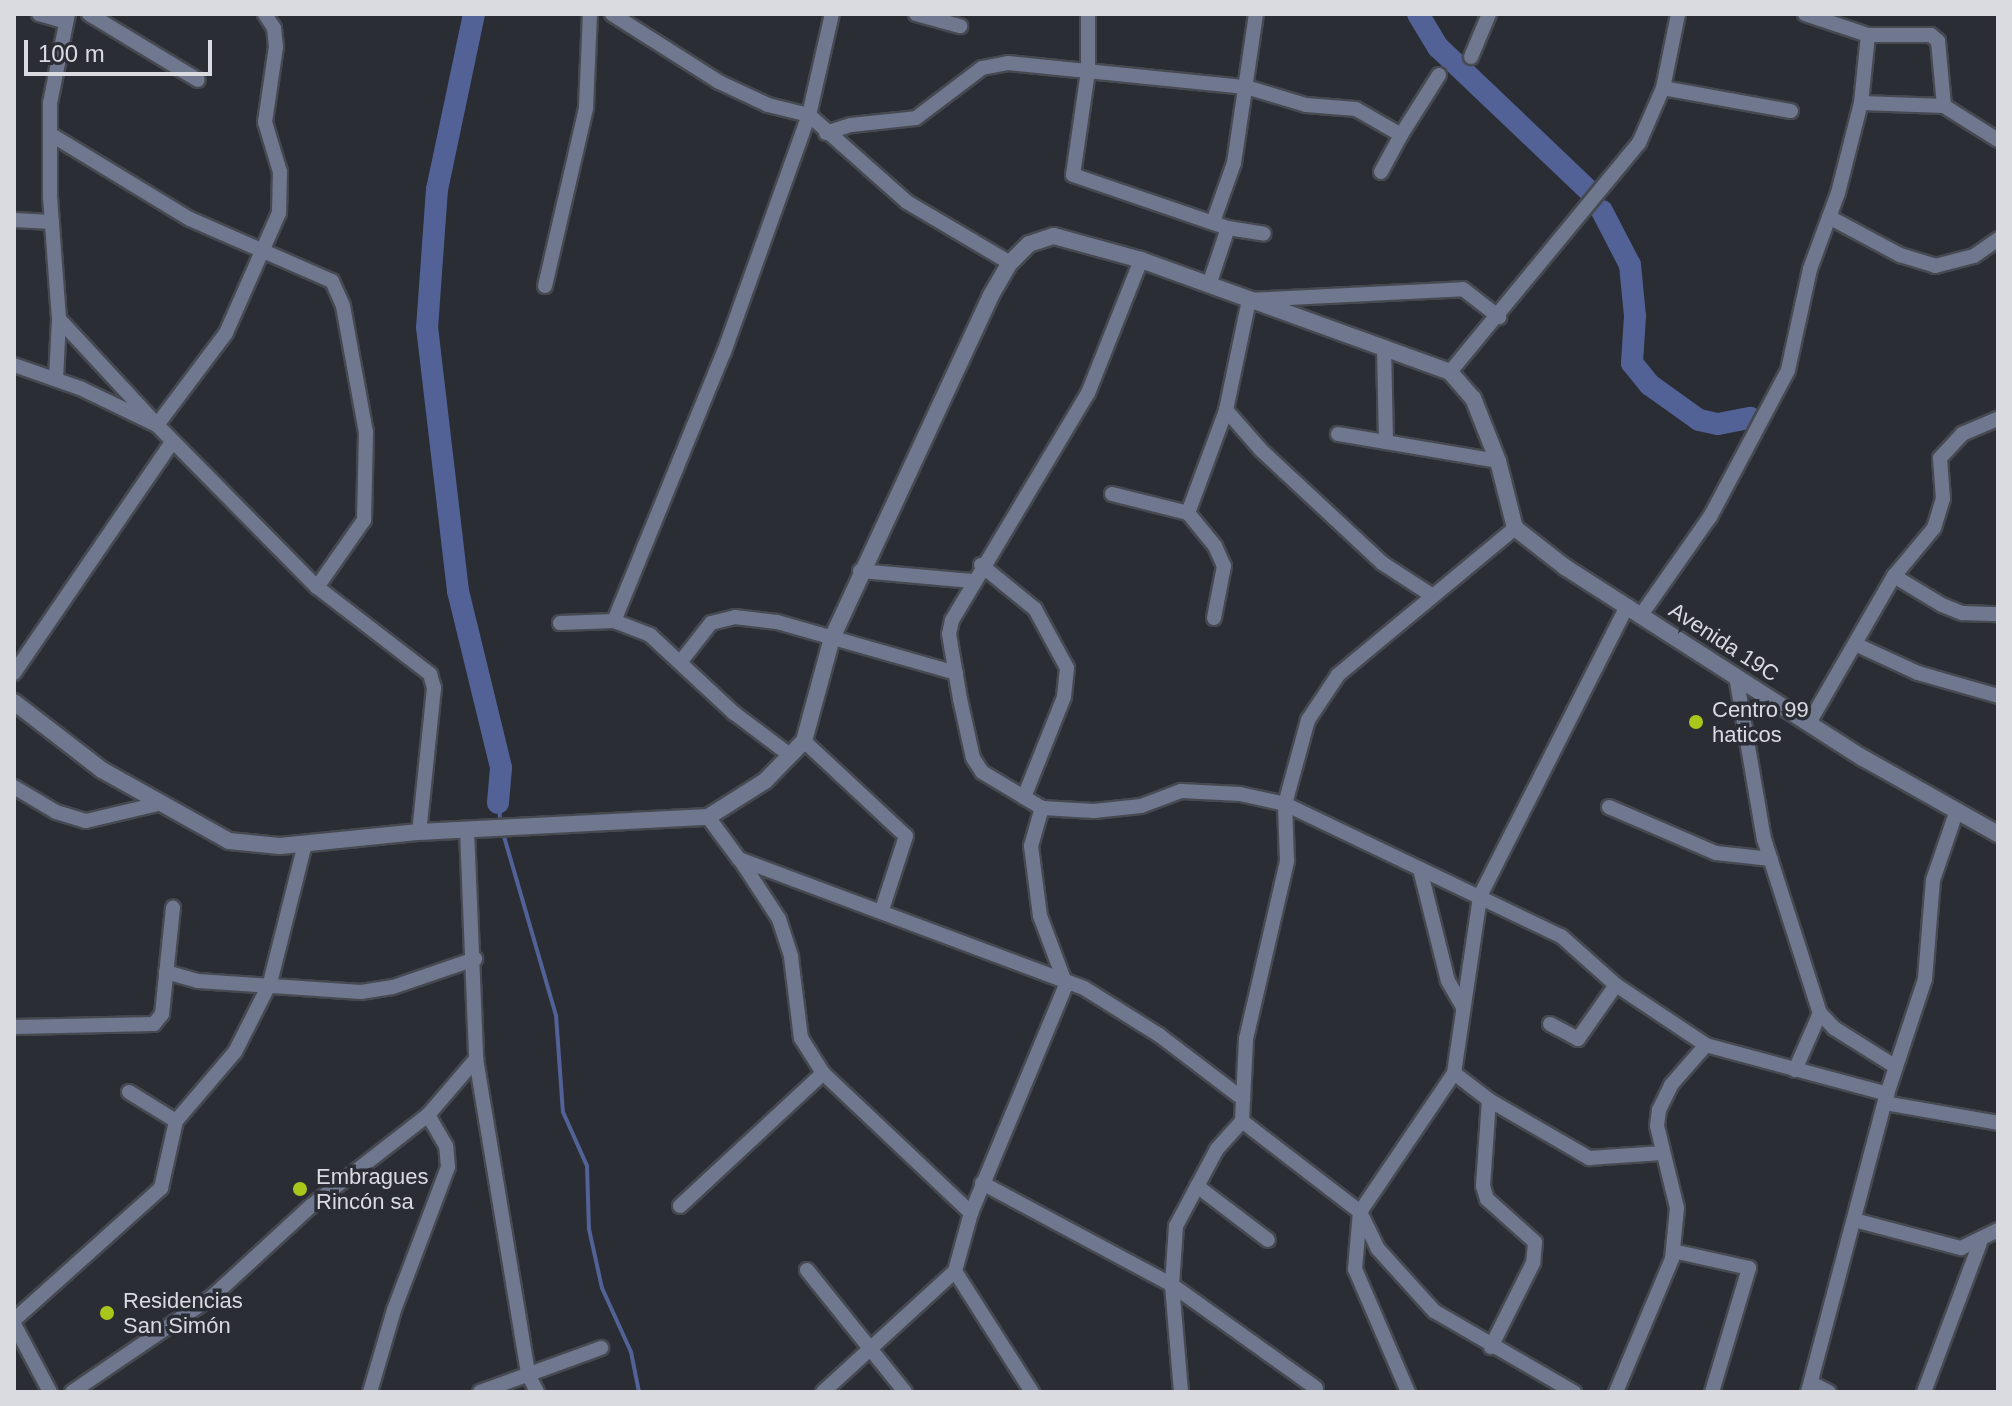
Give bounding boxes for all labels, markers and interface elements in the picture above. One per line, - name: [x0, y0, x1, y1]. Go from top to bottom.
- scale bar: [28, 24, 216, 74]
- text: 100 m: [38, 40, 105, 67]
- street label: Avenida 19C: [1664, 597, 1784, 687]
- place label: Centro 99 haticos: [1712, 696, 1809, 748]
- marker: Centro 99 haticos: [1687, 713, 1705, 731]
- place label: Embragues Rincón sa: [316, 1163, 429, 1214]
- marker: Embragues Rincón sa: [291, 1180, 309, 1198]
- place label: Residencias San Simón: [123, 1287, 243, 1338]
- marker: Residencias San Simón: [98, 1304, 116, 1322]

